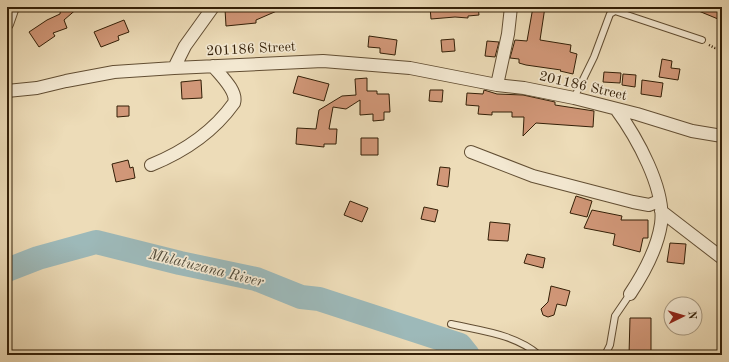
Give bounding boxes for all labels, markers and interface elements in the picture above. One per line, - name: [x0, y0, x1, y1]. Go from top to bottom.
- street label: 201186 Street: [206, 40, 296, 58]
- street label: 201186 Street: [538, 69, 628, 103]
- water label: Mhlatuzana River: [146, 247, 266, 291]
- north arrow: [663, 296, 703, 336]
- text: N: [686, 311, 697, 321]

